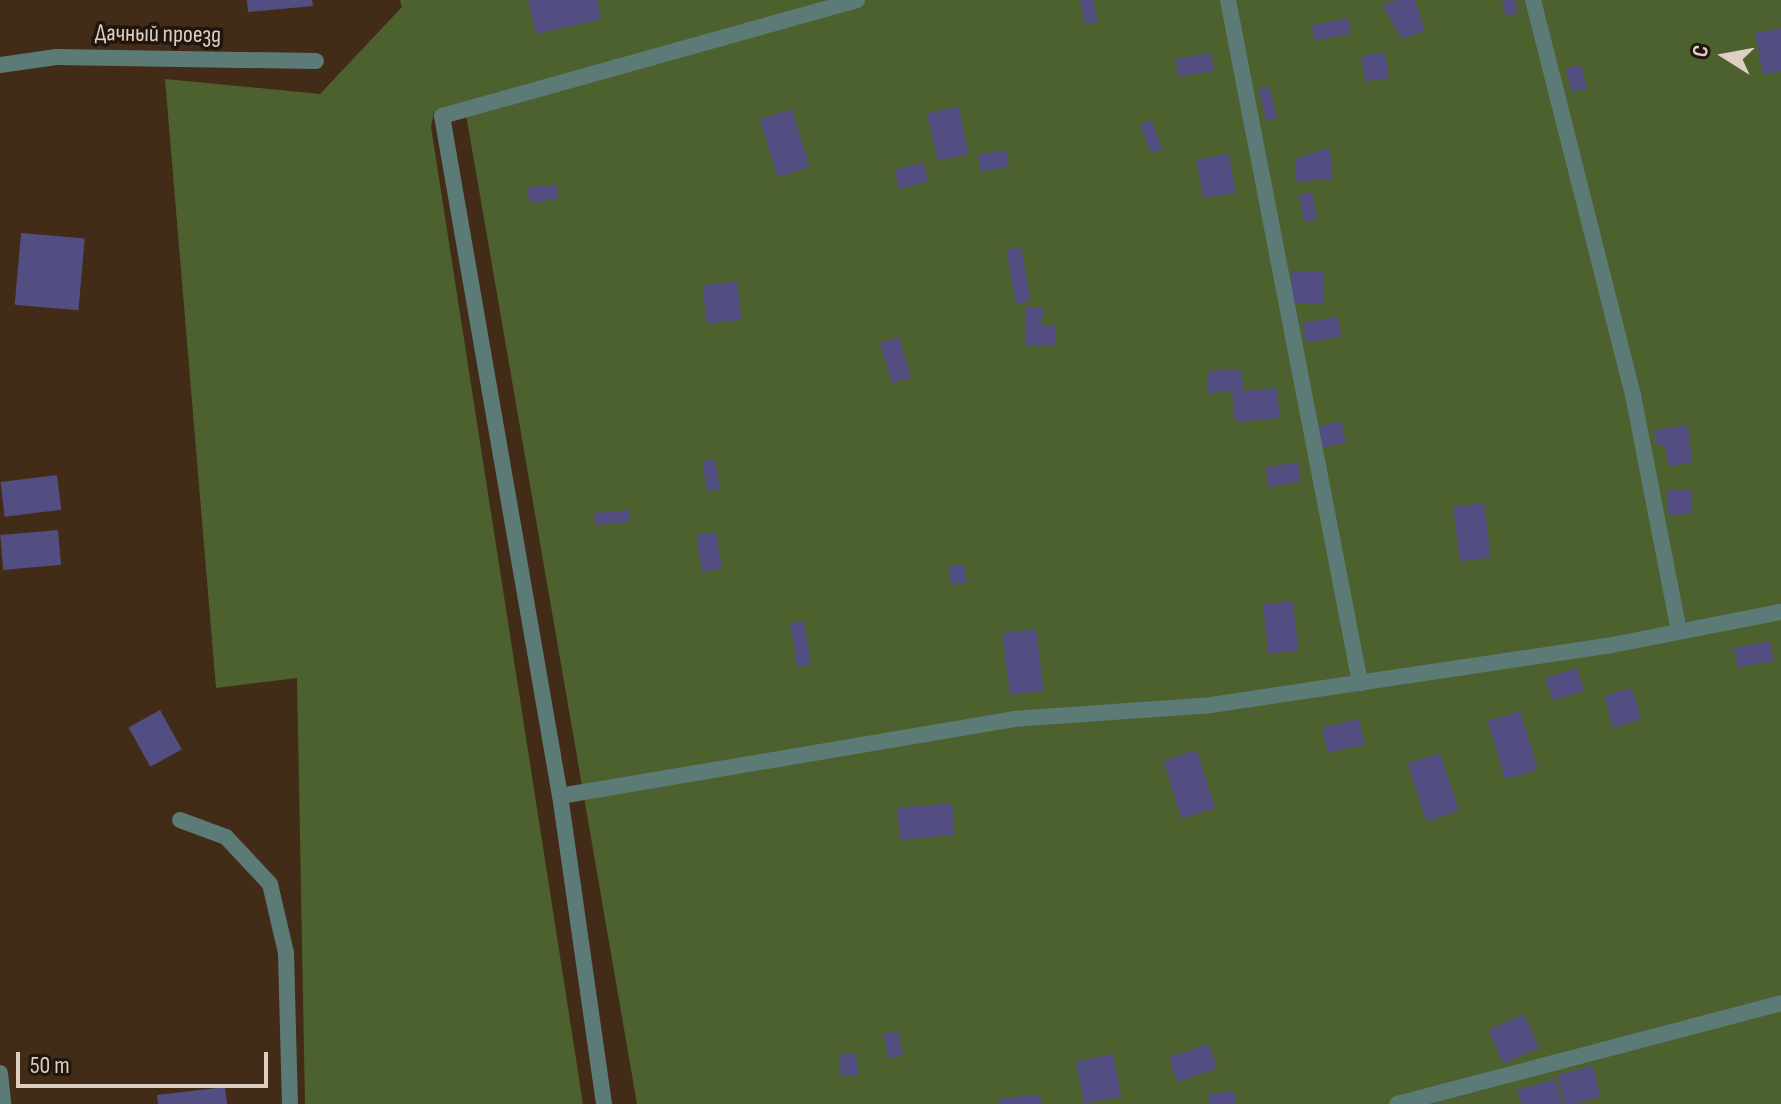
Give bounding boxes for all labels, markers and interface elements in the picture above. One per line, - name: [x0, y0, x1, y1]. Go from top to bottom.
- north arrow: [1685, 16, 1765, 96]
- street label: Дачный проезд: [95, 18, 221, 50]
- text: С: [1687, 43, 1715, 59]
- scale bar: [20, 1036, 272, 1086]
- text: 50 m: [30, 1051, 70, 1080]

